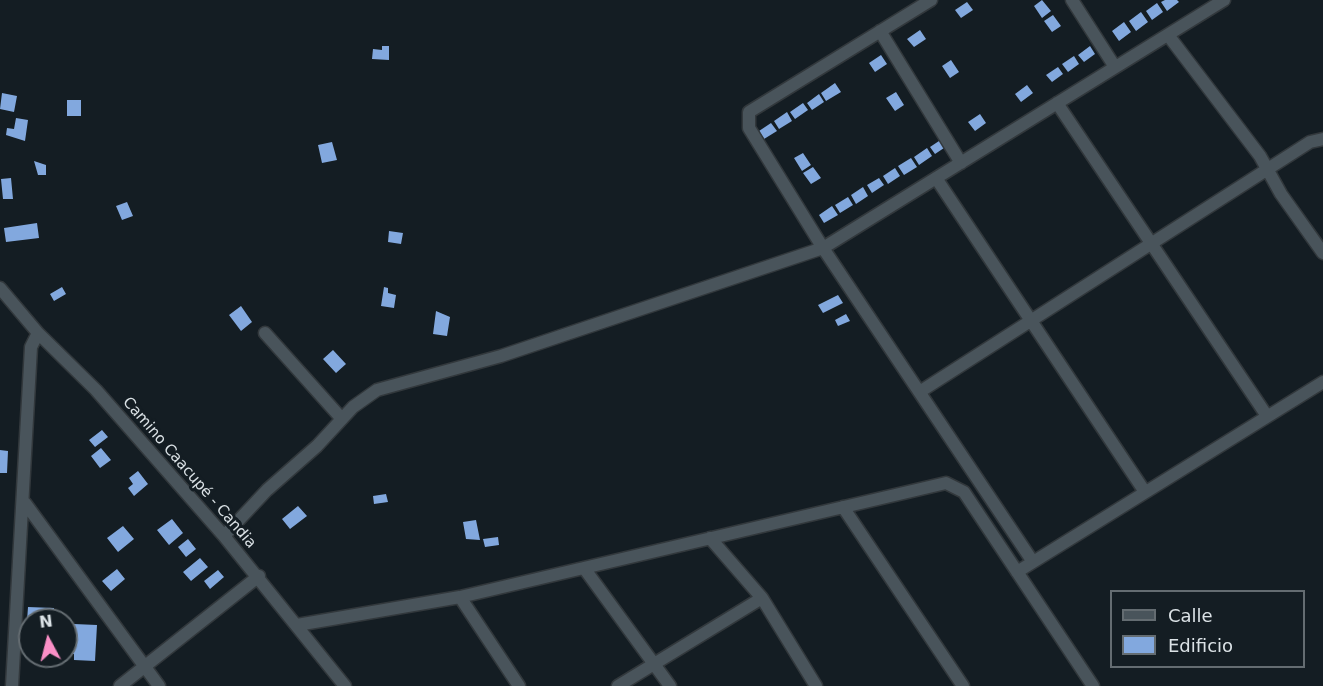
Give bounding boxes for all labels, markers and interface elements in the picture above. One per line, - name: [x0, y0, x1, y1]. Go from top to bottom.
- street label: Camino Caacupé - Candia: [118, 394, 260, 552]
- legend: [1110, 590, 1305, 668]
- text: Calle: [1168, 605, 1213, 626]
- north arrow: [18, 608, 78, 668]
- text: N: [38, 611, 54, 632]
- text: Edificio: [1168, 635, 1233, 656]

